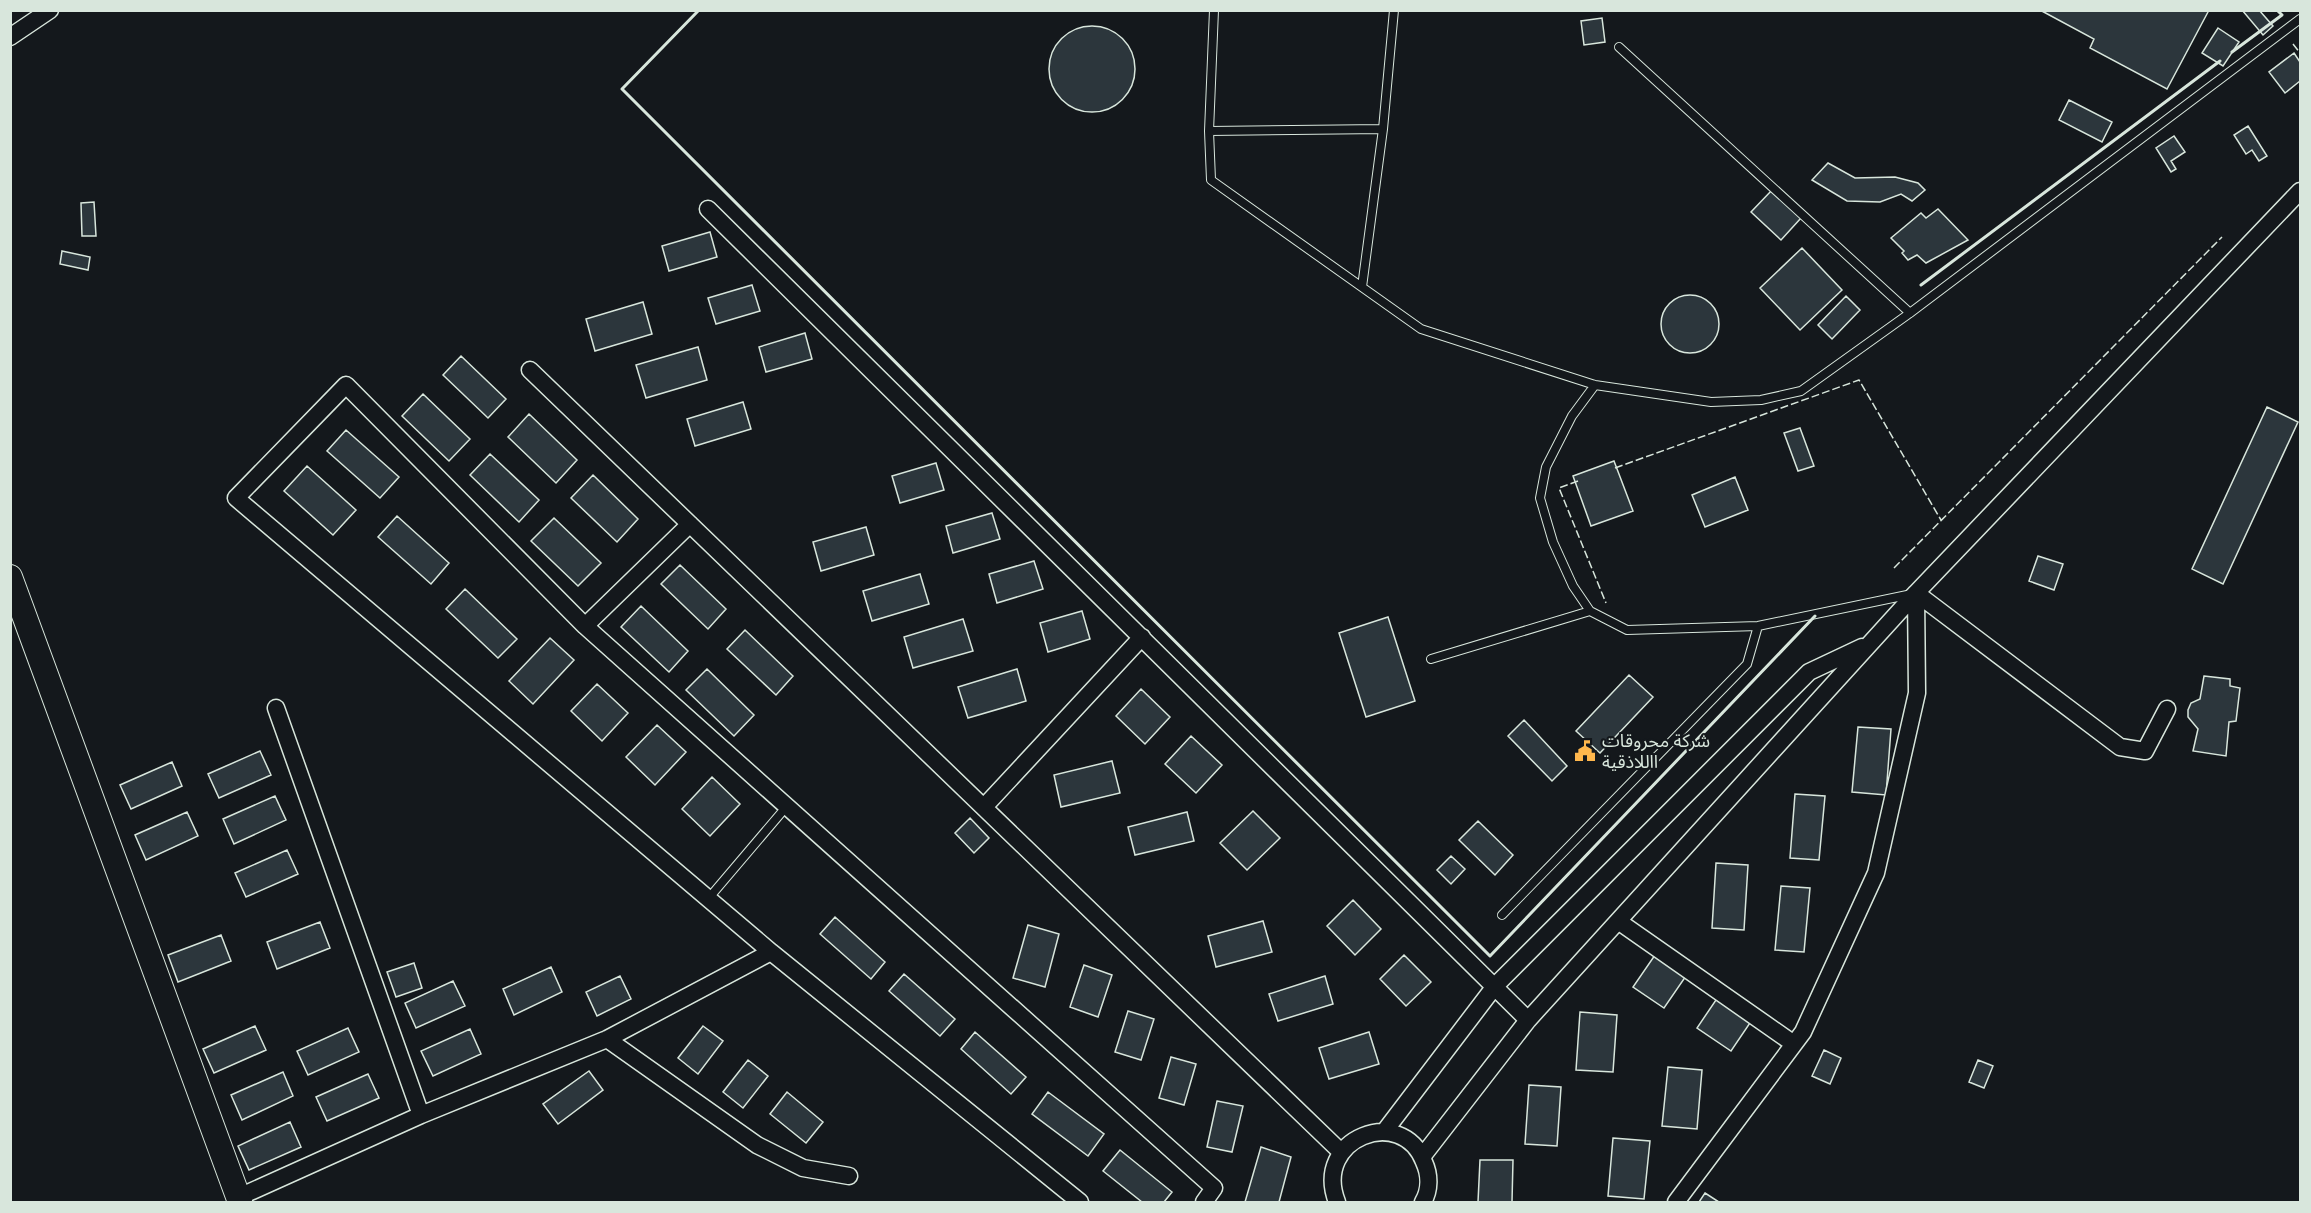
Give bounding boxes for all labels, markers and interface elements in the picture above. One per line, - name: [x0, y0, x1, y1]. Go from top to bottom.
- place label: شركة محروقات االلاذقية: [1602, 729, 1710, 773]
- public building icon: شركة محروقات االلاذقية: [1573, 739, 1597, 763]

